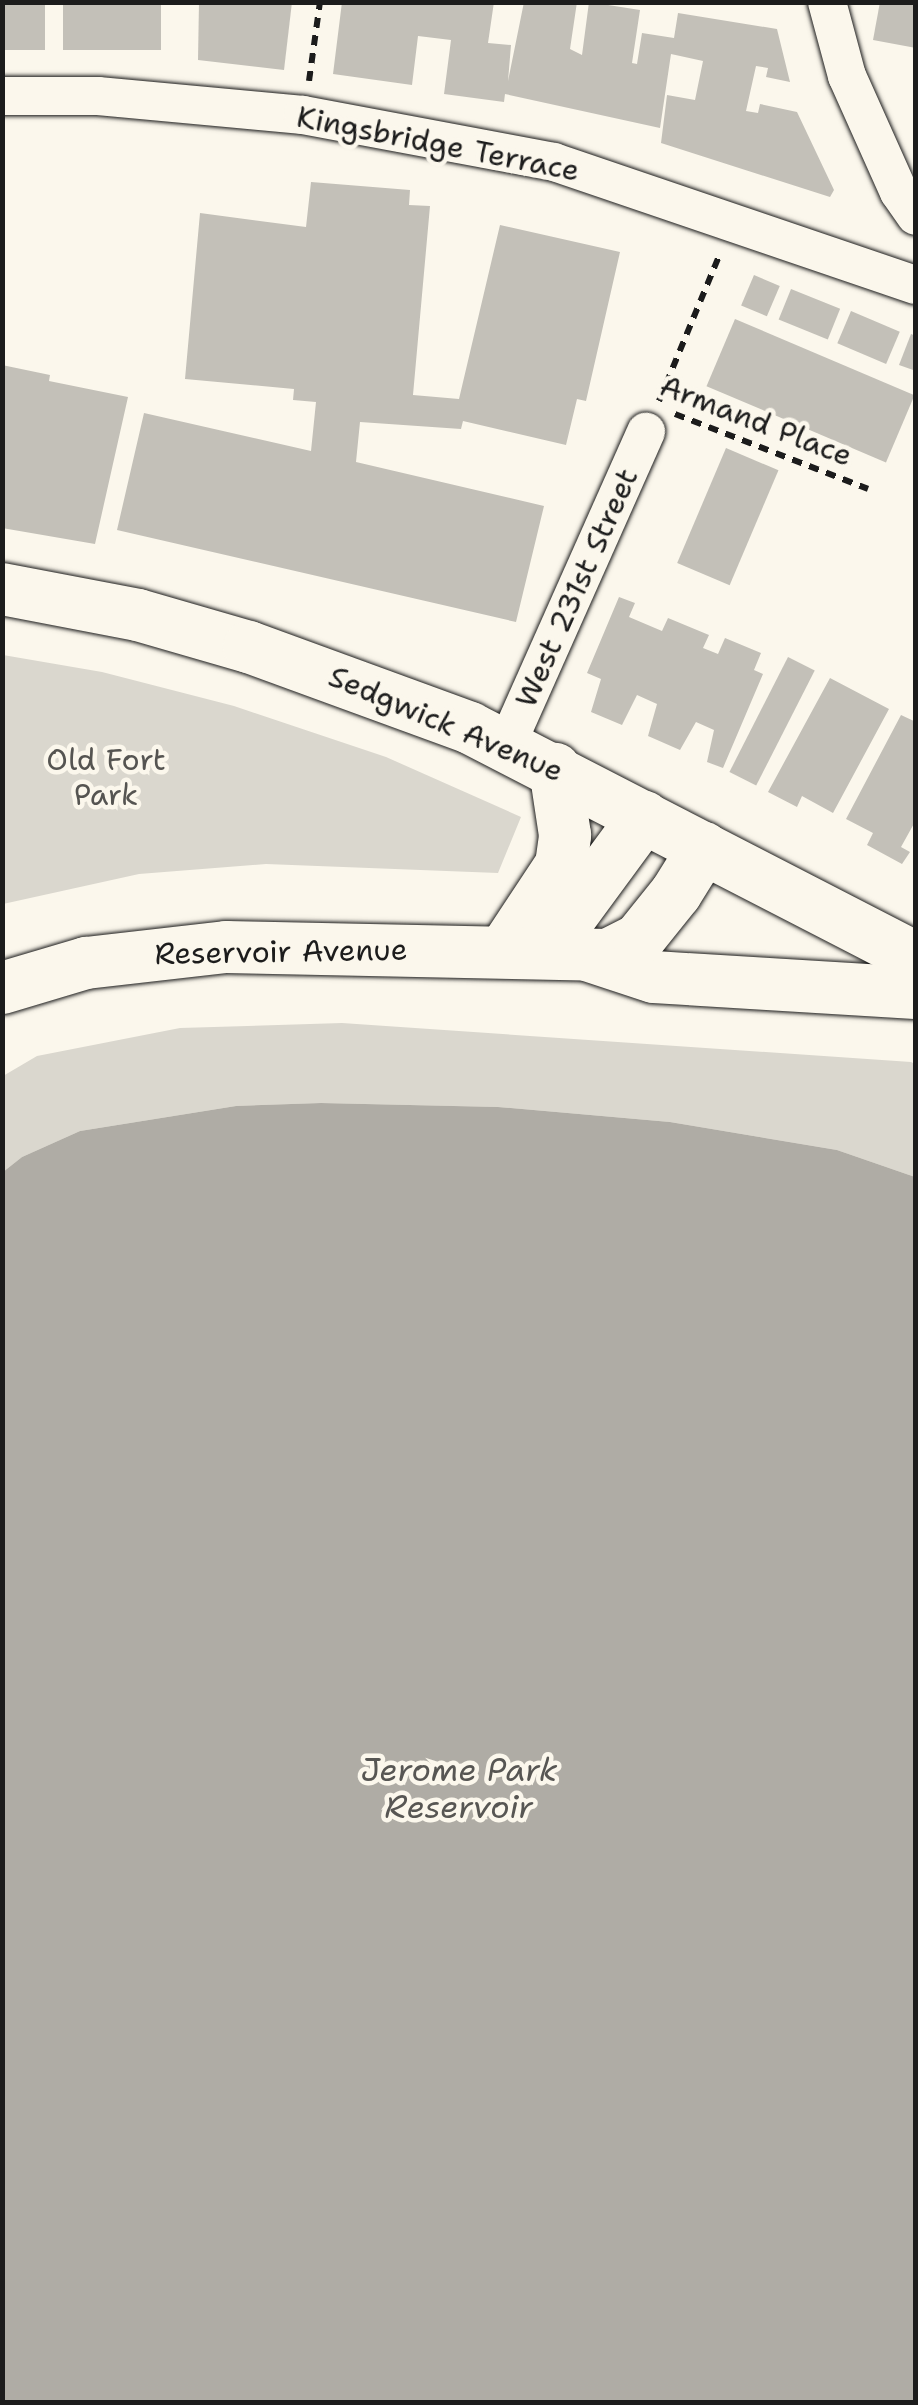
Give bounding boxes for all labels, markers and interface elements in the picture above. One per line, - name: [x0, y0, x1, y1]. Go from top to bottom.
- street label: Kingsbridge Terrace: [294, 99, 582, 189]
- street label: Armand Place: [655, 368, 857, 474]
- street label: West 231st Street: [508, 463, 646, 713]
- street label: Sedgwick Avenue: [323, 658, 569, 790]
- park label: Old Fort Park: [46, 742, 166, 812]
- street label: Reservoir Avenue: [154, 932, 408, 972]
- water label: Jerome Park Reservoir: [360, 1752, 558, 1827]

